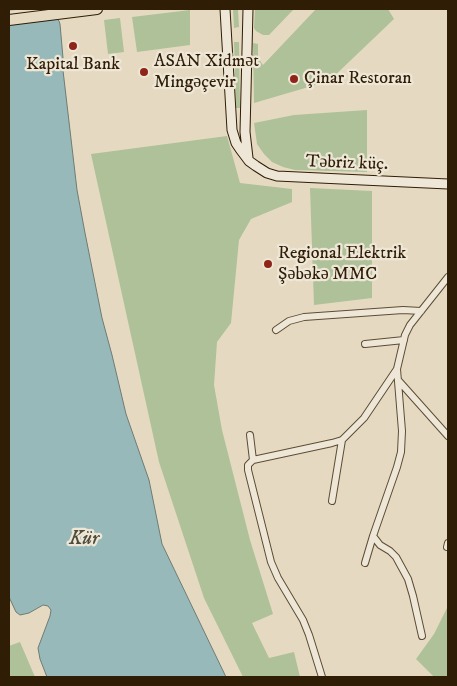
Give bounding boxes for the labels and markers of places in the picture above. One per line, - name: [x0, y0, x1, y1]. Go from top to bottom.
- marker: Kapital Bank: [67, 40, 79, 52]
- place label: ASAN Xidmət Mingəçevir: [154, 51, 259, 94]
- place label: Kapital Bank: [26, 54, 120, 76]
- marker: ASAN Xidmət Mingəçevir: [138, 66, 150, 78]
- place label: Çinar Restoran: [304, 68, 412, 90]
- marker: Çinar Restoran: [288, 73, 300, 85]
- place label: Regional Elektrik Şəbəkə MMC: [278, 243, 406, 286]
- marker: Regional Elektrik Şəbəkə MMC: [262, 258, 274, 270]

